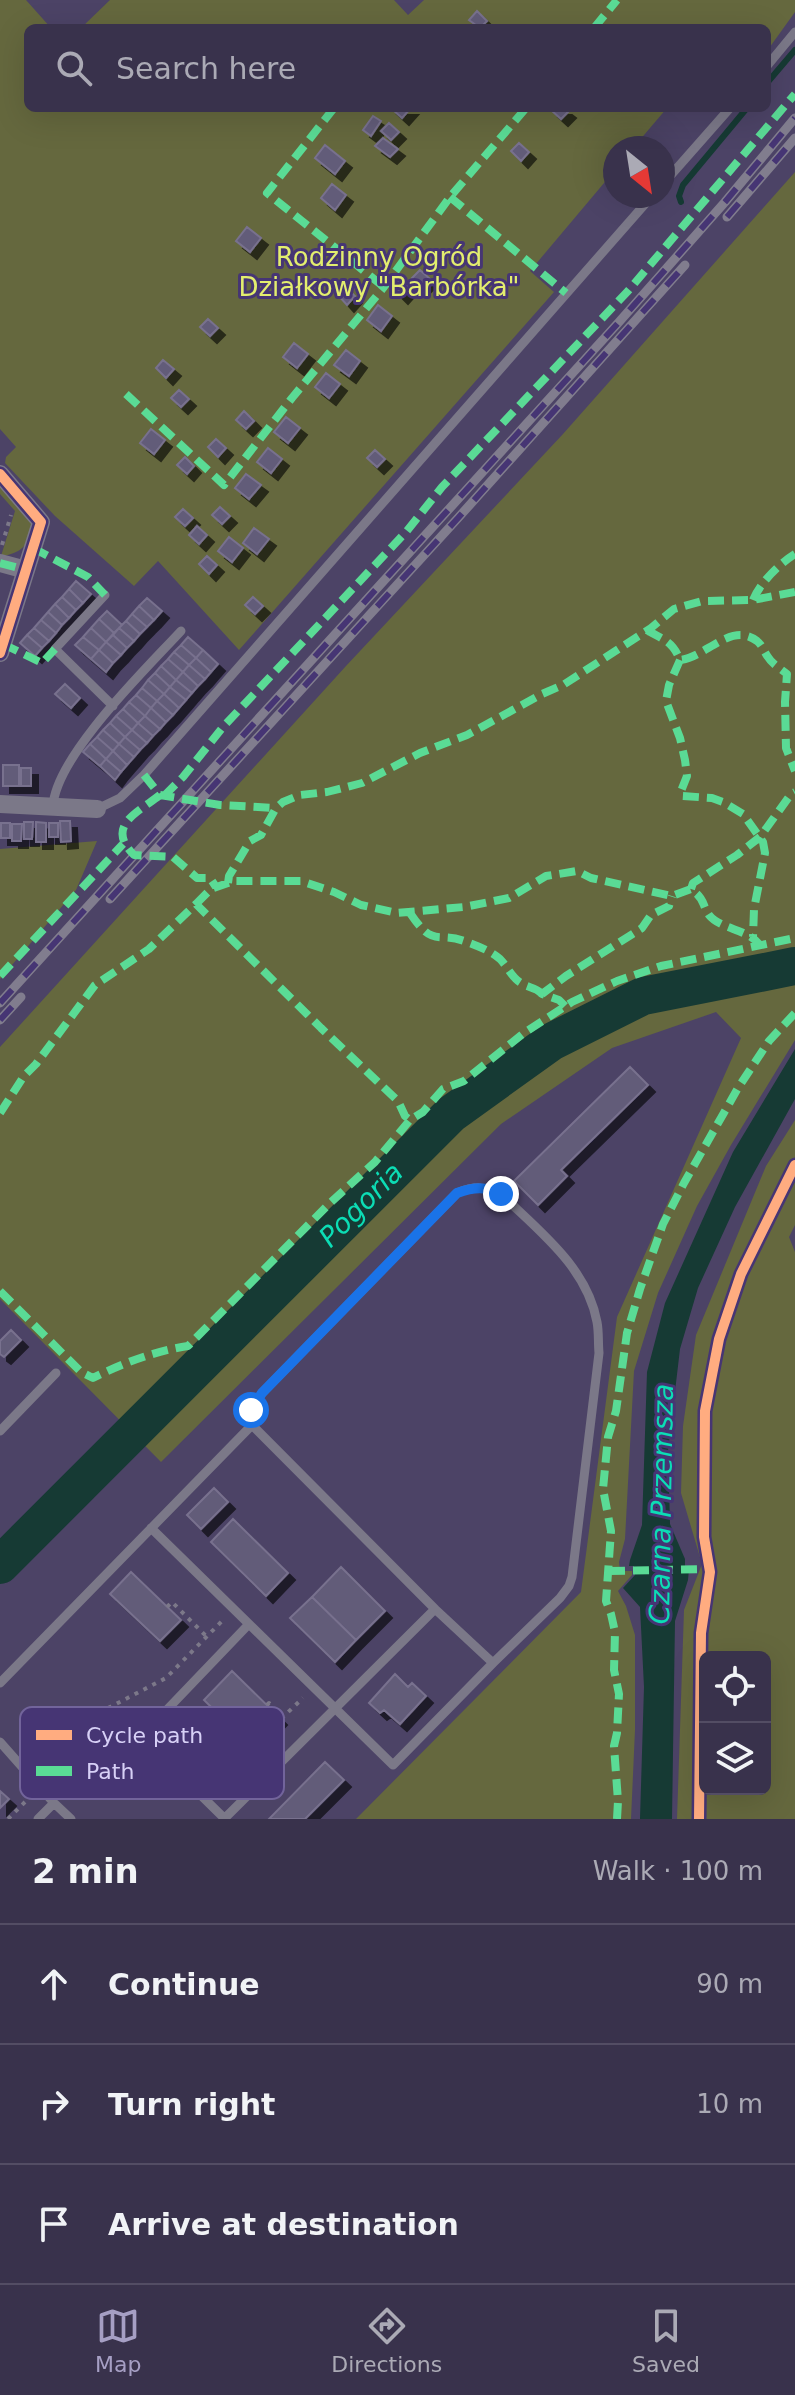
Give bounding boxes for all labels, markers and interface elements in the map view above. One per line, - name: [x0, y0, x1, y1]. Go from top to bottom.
- search box: [24, 24, 771, 112]
- icon: search: [52, 46, 96, 90]
- text: Search here: [116, 51, 296, 86]
- north arrow: [603, 136, 675, 208]
- park label: Rodzinny Ogród Działkowy "Barbórka": [238, 242, 520, 302]
- water label: Pogoria: [312, 1156, 410, 1254]
- route end: [483, 1176, 519, 1212]
- water label: Czarna Przemsza: [643, 1383, 680, 1625]
- route start: [233, 1392, 269, 1428]
- map controls: [699, 1651, 771, 1795]
- button: locate: [699, 1651, 771, 1723]
- legend: [20, 1707, 284, 1799]
- text: Cycle path: [86, 1723, 203, 1748]
- button: layers: [699, 1723, 771, 1795]
- text: Path: [86, 1759, 134, 1784]
- text: 2 min: [32, 1851, 139, 1891]
- text: Walk · 100 m: [593, 1856, 763, 1886]
- icon: ahead: [32, 1962, 76, 2006]
- text: Continue: [108, 1967, 260, 2002]
- text: 90 m: [696, 1969, 763, 1999]
- icon: right: [32, 2082, 76, 2126]
- text: Turn right: [108, 2087, 275, 2122]
- text: 10 m: [696, 2089, 763, 2119]
- icon: arrive: [32, 2202, 76, 2246]
- text: Arrive at destination: [108, 2207, 459, 2242]
- tab: Map: [95, 2304, 141, 2377]
- tab: Directions: [331, 2304, 442, 2377]
- tab: Saved: [632, 2304, 700, 2377]

